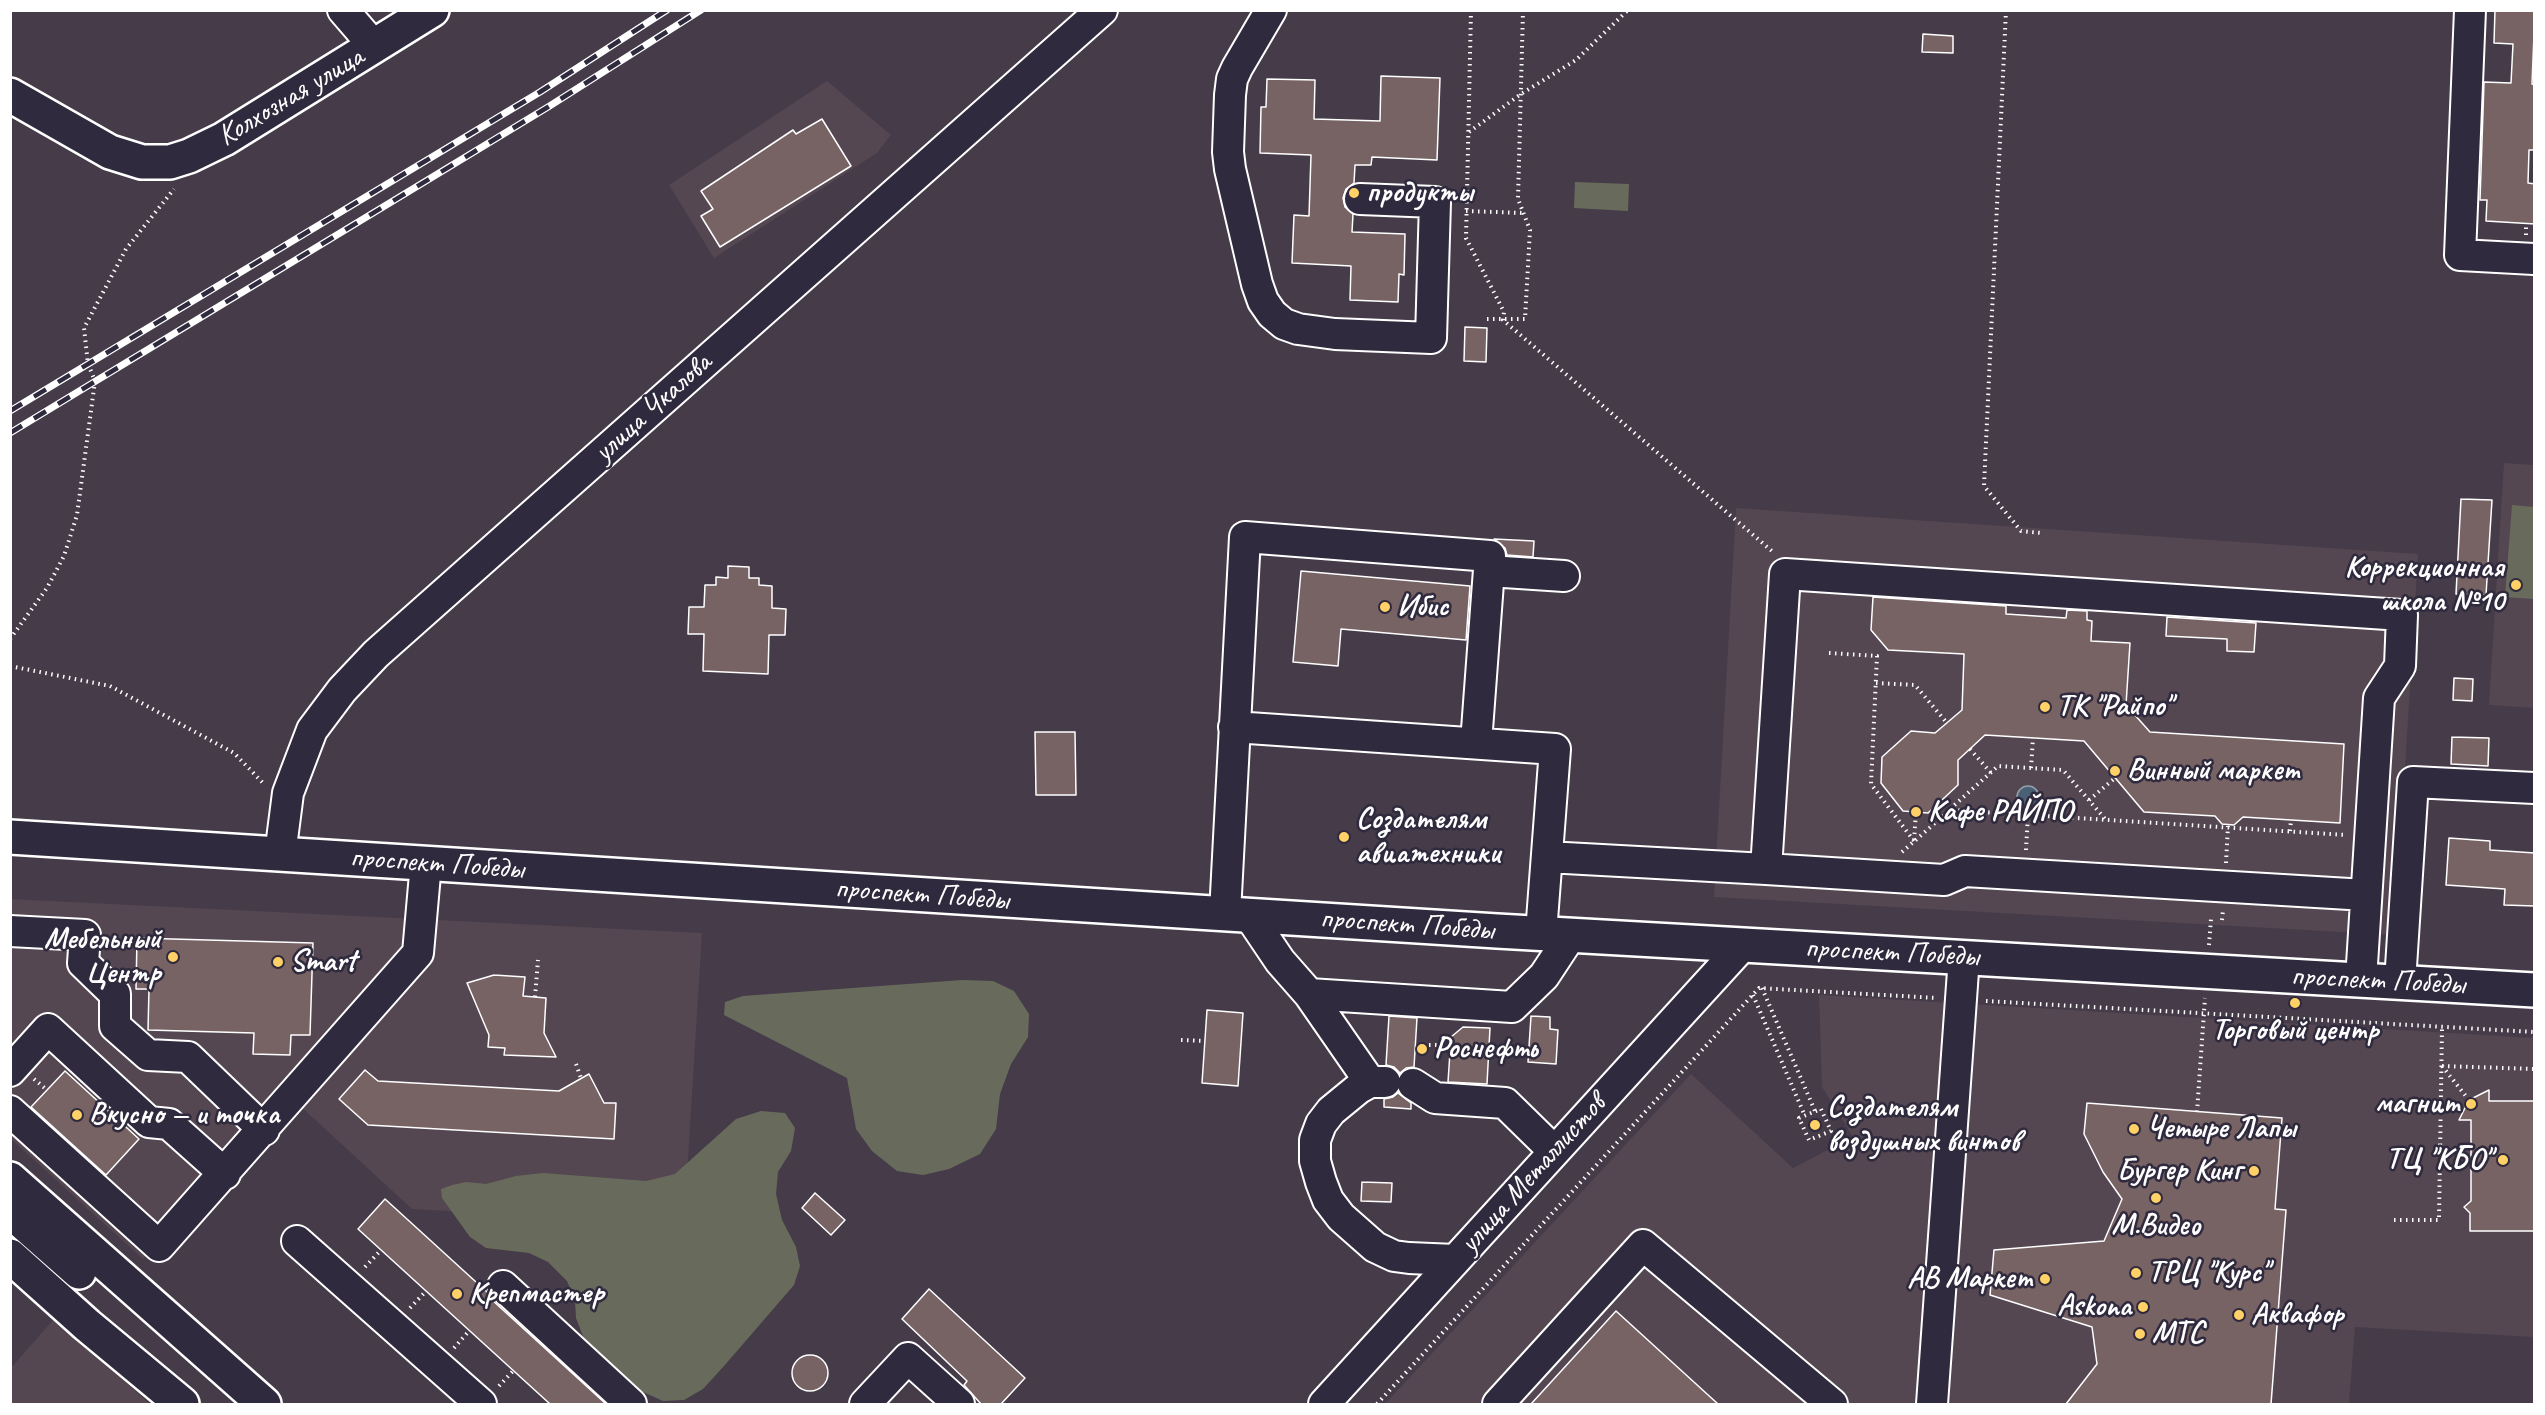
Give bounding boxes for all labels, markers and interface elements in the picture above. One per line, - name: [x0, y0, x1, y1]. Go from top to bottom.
- street label: Колхозная улица: [212, 39, 370, 155]
- place label: продукты: [1366, 175, 1473, 211]
- marker: продукты: [1347, 186, 1361, 200]
- street label: улица Чкалова: [587, 346, 719, 470]
- place label: Коррекционная школа №10: [2345, 550, 2504, 620]
- marker: Коррекционная школа №10: [2509, 578, 2523, 592]
- place label: Ибис: [1397, 589, 1448, 625]
- marker: Ибис: [1378, 600, 1392, 614]
- place label: ТК "Райпо": [2057, 689, 2171, 725]
- marker: ТК "Райпо": [2038, 700, 2052, 714]
- place label: Винный маркет: [2127, 753, 2299, 789]
- marker: Винный маркет: [2108, 764, 2122, 778]
- place label: Кафе РАЙПО: [1928, 794, 2072, 830]
- place label: Создателям авиатехники: [1356, 802, 1500, 872]
- marker: Кафе РАЙПО: [1909, 805, 1923, 819]
- marker: Создателям авиатехники: [1337, 830, 1351, 844]
- street label: проспект Победы: [349, 840, 525, 888]
- street label: проспект Победы: [834, 871, 1010, 919]
- street label: проспект Победы: [1319, 901, 1495, 949]
- place label: Мебельный Центр: [44, 922, 161, 992]
- street label: проспект Победы: [1804, 930, 1980, 976]
- place label: Smart: [290, 944, 356, 980]
- marker: Мебельный Центр: [166, 950, 180, 964]
- marker: Smart: [271, 955, 285, 969]
- street label: проспект Победы: [2290, 958, 2466, 1004]
- marker: Торговый центр: [2288, 996, 2302, 1010]
- place label: Торговый центр: [2212, 1013, 2378, 1049]
- place label: Роснефть: [1434, 1031, 1537, 1067]
- marker: Роснефть: [1415, 1042, 1429, 1056]
- place label: магнит: [2375, 1086, 2459, 1122]
- street label: улица Металлистов: [1452, 1087, 1614, 1261]
- place label: Создателям воздушных винтов: [1827, 1090, 2020, 1160]
- place label: Вкусно — и точка: [89, 1097, 279, 1133]
- marker: магнит: [2464, 1097, 2478, 1111]
- marker: Вкусно — и точка: [70, 1108, 84, 1122]
- place label: Четыре Лапы: [2146, 1111, 2296, 1147]
- marker: Создателям воздушных винтов: [1808, 1118, 1822, 1132]
- marker: Четыре Лапы: [2127, 1122, 2141, 1136]
- place label: ТЦ "КБО": [2386, 1142, 2491, 1178]
- place label: Бургер Кинг: [2117, 1153, 2242, 1189]
- marker: ТЦ "КБО": [2496, 1153, 2510, 1167]
- marker: Бургер Кинг: [2247, 1164, 2261, 1178]
- marker: М.Видео: [2149, 1191, 2163, 1205]
- place label: М.Видео: [2112, 1208, 2200, 1244]
- place label: ТРЦ "Курс": [2148, 1255, 2268, 1291]
- place label: АВ Маркет: [1907, 1261, 2033, 1297]
- marker: ТРЦ "Курс": [2129, 1266, 2143, 1280]
- marker: АВ Маркет: [2038, 1272, 2052, 1286]
- place label: Крепмастер: [469, 1276, 604, 1312]
- marker: Крепмастер: [450, 1287, 464, 1301]
- place label: Askona: [2057, 1289, 2131, 1325]
- place label: Аквафор: [2251, 1297, 2343, 1333]
- marker: Askona: [2136, 1300, 2150, 1314]
- marker: Аквафор: [2232, 1308, 2246, 1322]
- place label: МТС: [2152, 1316, 2204, 1352]
- marker: МТС: [2133, 1327, 2147, 1341]

